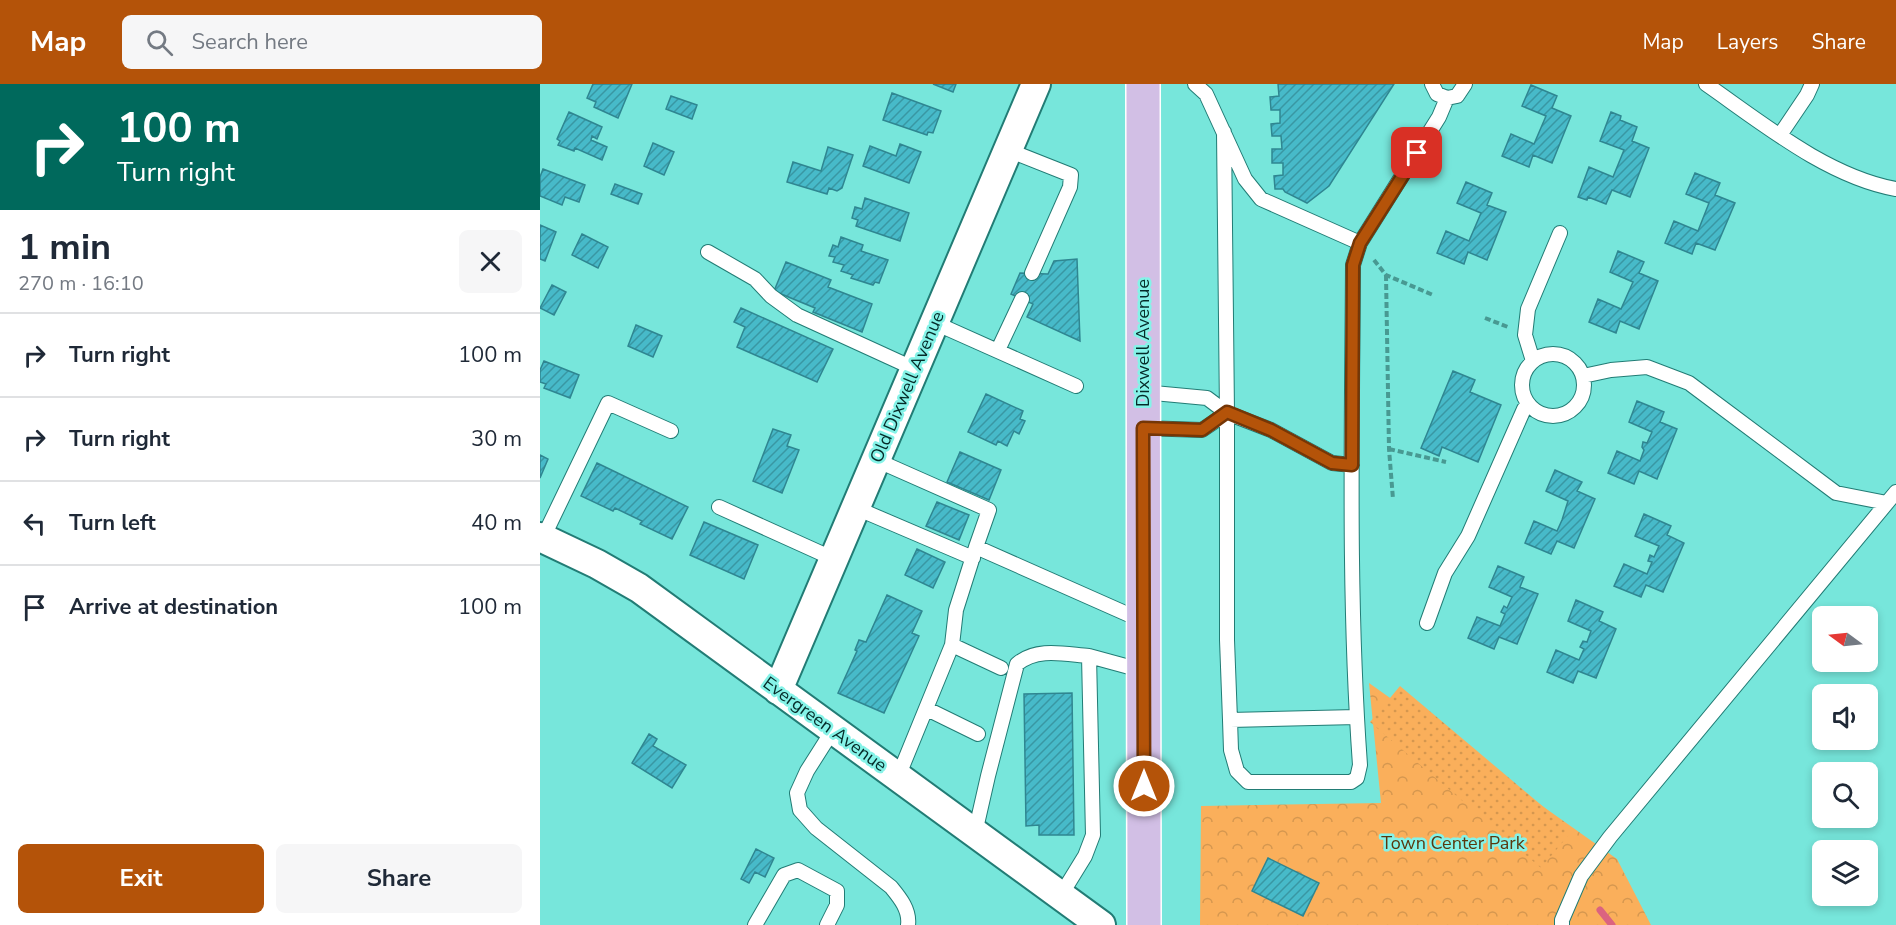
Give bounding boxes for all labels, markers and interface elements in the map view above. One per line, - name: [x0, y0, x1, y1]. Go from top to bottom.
- search box: [122, 15, 542, 69]
- text: Map: [30, 23, 86, 61]
- icon: search: [143, 26, 176, 59]
- text: Search here: [191, 27, 308, 57]
- text: Map: [1642, 28, 1684, 56]
- text: Layers: [1717, 28, 1778, 56]
- text: Share: [1811, 28, 1866, 56]
- text: 100 m: [117, 100, 241, 157]
- icon: right: [18, 108, 96, 186]
- pin: [1391, 127, 1442, 178]
- icon: arrive: [1400, 136, 1433, 169]
- text: Turn right: [117, 154, 235, 191]
- text: 1 min: [18, 223, 111, 272]
- button: close: [459, 230, 522, 293]
- text: 270 m · 16:10: [18, 270, 144, 297]
- street label: Dixwell Avenue: [1131, 279, 1155, 407]
- street label: Old Dixwell Avenue: [864, 308, 950, 466]
- icon: right: [18, 339, 51, 372]
- text: Turn right: [69, 340, 170, 370]
- text: 100 m: [458, 340, 522, 370]
- icon: right: [18, 423, 51, 456]
- text: Turn right: [69, 424, 170, 454]
- text: 30 m: [471, 424, 522, 454]
- icon: left: [18, 507, 51, 540]
- text: Turn left: [69, 508, 156, 538]
- text: 40 m: [471, 508, 522, 538]
- icon: arrive: [18, 591, 51, 624]
- text: Arrive at destination: [69, 592, 278, 622]
- text: 100 m: [458, 592, 522, 622]
- north arrow: [1812, 606, 1878, 672]
- map controls: [1812, 606, 1878, 906]
- street label: Evergreen Avenue: [758, 671, 892, 777]
- button: sound: [1812, 684, 1878, 750]
- position arrow: [1112, 754, 1176, 818]
- button: search: [1812, 762, 1878, 828]
- park label: Town Center Park: [1381, 831, 1526, 855]
- button: layers: [1812, 840, 1878, 906]
- button: Exit: [18, 844, 264, 913]
- button: Share: [276, 844, 522, 913]

